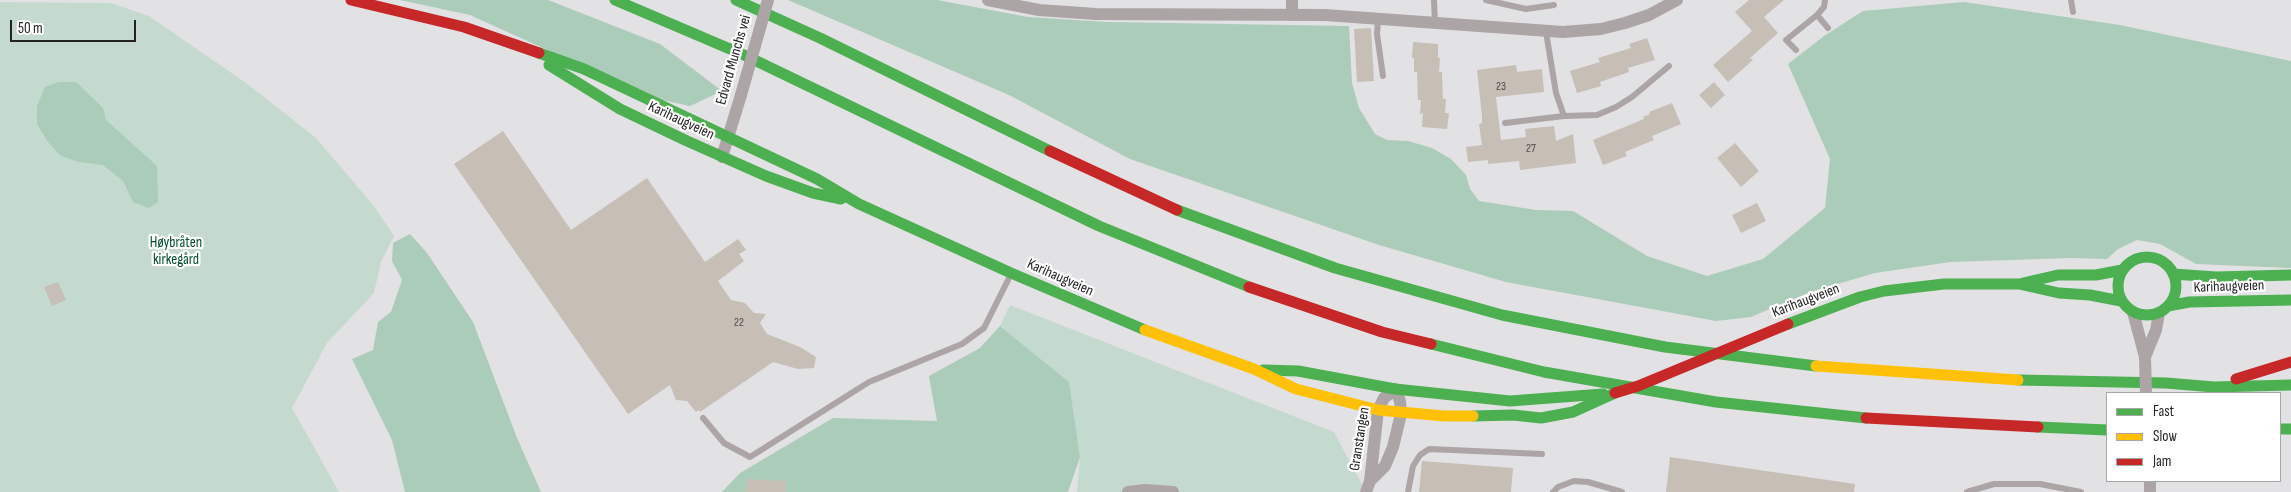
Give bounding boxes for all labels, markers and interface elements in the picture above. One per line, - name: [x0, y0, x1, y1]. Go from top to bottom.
- scale bar: [12, 10, 139, 42]
- street label: Edvard Munchs vei: [713, 13, 755, 107]
- text: 50 m: [18, 19, 43, 38]
- house number: 23: [1496, 80, 1506, 94]
- street label: Karihaugveien: [645, 98, 717, 144]
- house number: 27: [1526, 142, 1536, 156]
- park label: Høybråten kirkegård: [150, 234, 202, 269]
- street label: Karihaugveien: [1024, 255, 1096, 301]
- street label: Karihaugveien: [2193, 277, 2265, 297]
- street label: Karihaugveien: [1770, 280, 1842, 322]
- house number: 22: [734, 316, 744, 330]
- legend: [2106, 392, 2281, 482]
- text: Fast: [2153, 402, 2174, 421]
- street label: Granstangen: [1346, 406, 1374, 472]
- text: Slow: [2153, 427, 2177, 446]
- text: Jam: [2153, 452, 2171, 471]

